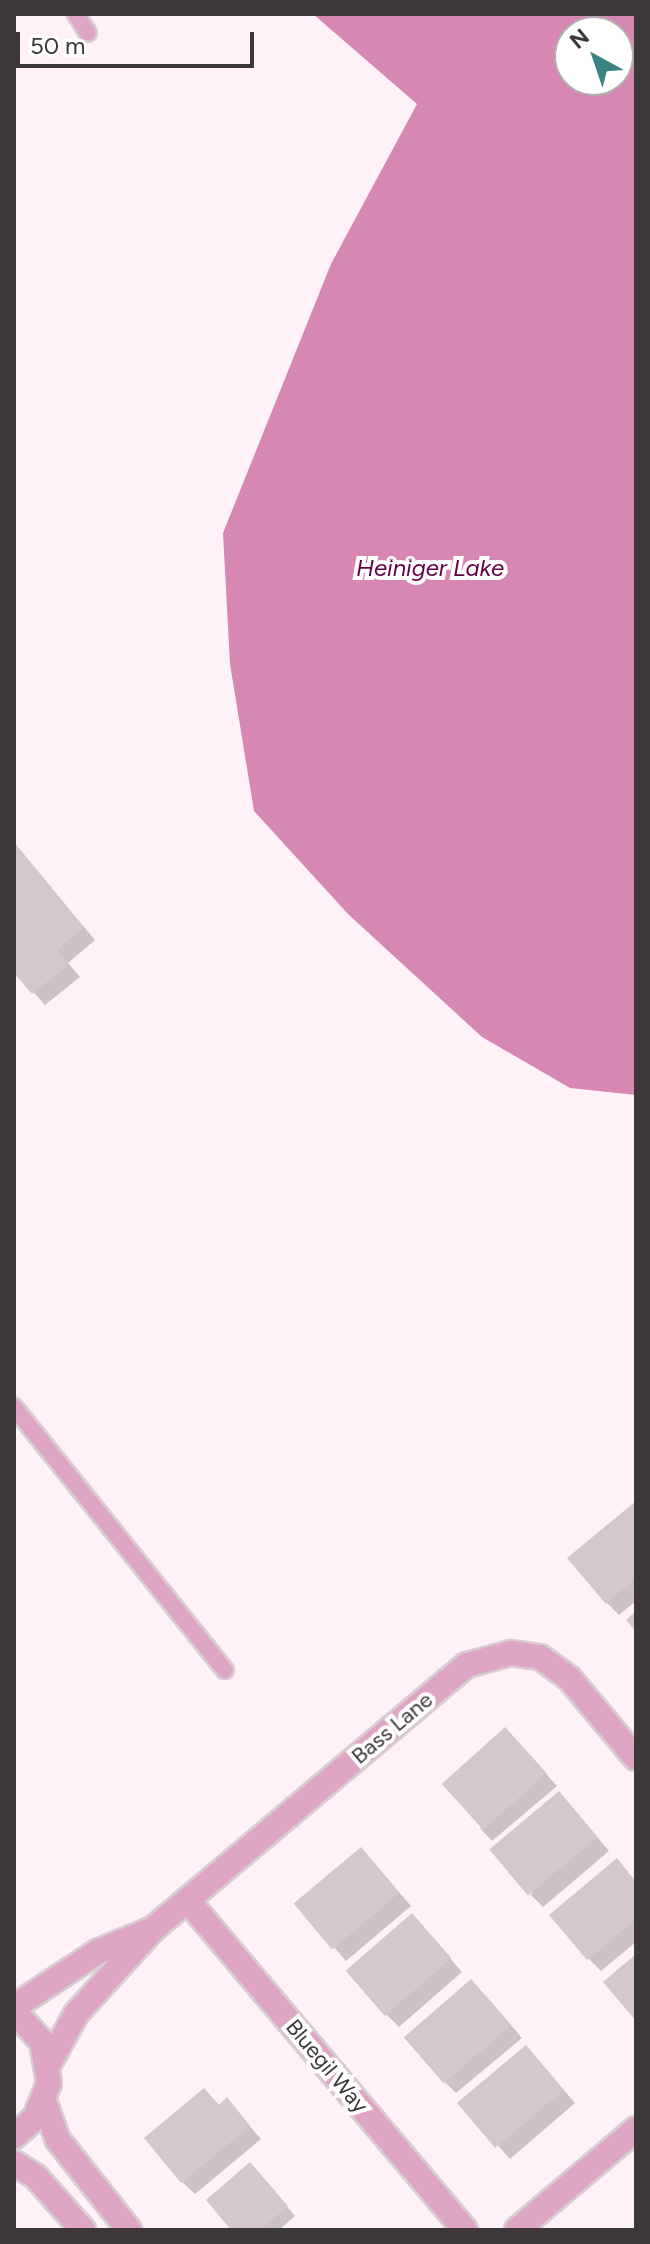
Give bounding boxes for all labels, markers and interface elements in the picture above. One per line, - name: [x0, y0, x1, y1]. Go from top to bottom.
- scale bar: [20, 16, 258, 66]
- north arrow: [554, 16, 634, 96]
- text: N: [564, 23, 595, 55]
- text: 50 m: [30, 31, 86, 60]
- water label: Heiniger Lake: [356, 554, 504, 582]
- street label: Bass Lane: [346, 1687, 438, 1769]
- street label: Bluegil Way: [280, 2014, 374, 2118]

